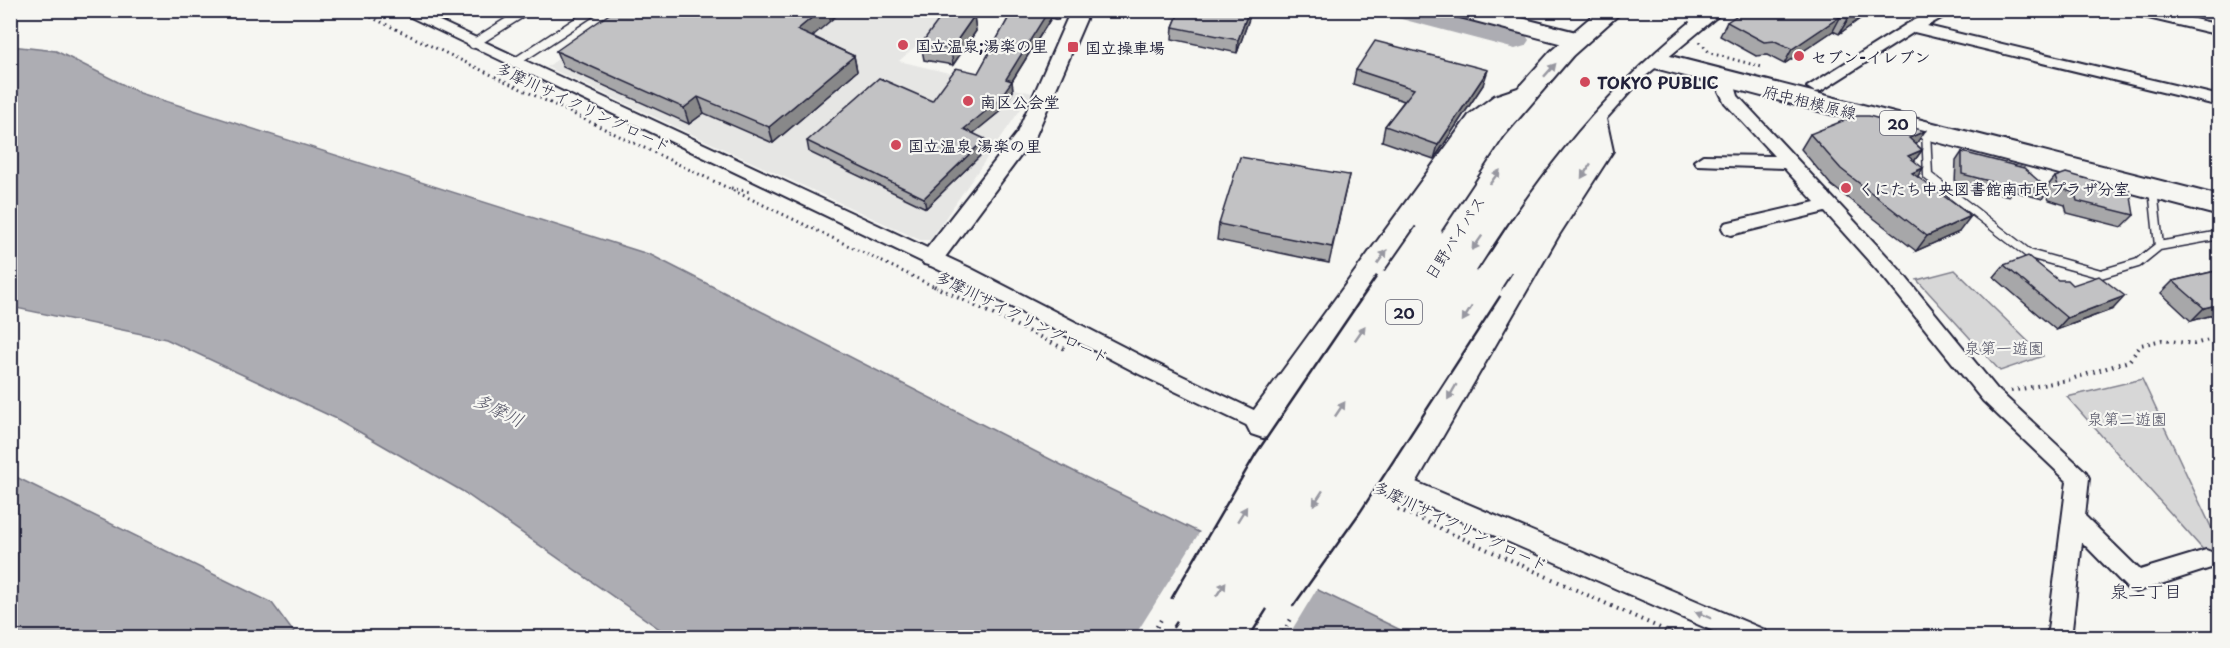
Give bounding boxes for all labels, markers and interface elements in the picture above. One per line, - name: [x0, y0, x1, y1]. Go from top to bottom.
- place label: 国立温泉;湯楽の里: [915, 33, 1048, 57]
- place label: 国立操車場: [1085, 35, 1165, 59]
- marker: 国立温泉;湯楽の里: [896, 38, 910, 52]
- marker: 国立操車場: [1066, 40, 1080, 54]
- place label: セブン-イレブン: [1811, 44, 1930, 68]
- marker: セブン-イレブン: [1792, 49, 1806, 63]
- street label: 多摩川サイクリングロード: [493, 55, 675, 157]
- one-way arrow: [1543, 63, 1556, 78]
- place label: TOKYO PUBLIC: [1597, 70, 1719, 94]
- marker: TOKYO PUBLIC: [1578, 75, 1592, 89]
- street label: 府中相模原線: [1761, 78, 1859, 124]
- place label: 南区公会堂: [980, 89, 1060, 113]
- marker: 南区公会堂: [961, 94, 975, 108]
- road number: 20: [1880, 111, 1916, 135]
- place label: 国立温泉 湯楽の里: [908, 133, 1041, 157]
- marker: 国立温泉 湯楽の里: [889, 138, 903, 152]
- one-way arrow: [1580, 163, 1591, 180]
- one-way arrow: [1489, 169, 1501, 185]
- place label: くにたち中央図書館南市民プラザ分室: [1858, 176, 2130, 200]
- marker: くにたち中央図書館南市民プラザ分室: [1839, 181, 1853, 195]
- street label: 日野バイパス: [1418, 190, 1490, 284]
- one-way arrow: [1471, 235, 1483, 251]
- one-way arrow: [1376, 249, 1388, 265]
- street label: 多摩川サイクリングロード: [932, 263, 1114, 369]
- road number: 20: [1386, 300, 1422, 324]
- one-way arrow: [1461, 306, 1472, 322]
- one-way arrow: [1354, 326, 1366, 342]
- park label: 泉第一遊園: [1964, 335, 2044, 359]
- one-way arrow: [1446, 384, 1457, 400]
- water label: 多摩川: [469, 385, 529, 433]
- one-way arrow: [1335, 401, 1346, 417]
- park label: 泉第二遊園: [2087, 406, 2167, 430]
- street label: 多摩川サイクリングロード: [1370, 474, 1552, 576]
- one-way arrow: [1313, 489, 1324, 506]
- one-way arrow: [1236, 506, 1247, 522]
- district label: 泉二丁目: [2110, 577, 2182, 604]
- one-way arrow: [1215, 581, 1226, 597]
- one-way arrow: [1694, 610, 1712, 619]

